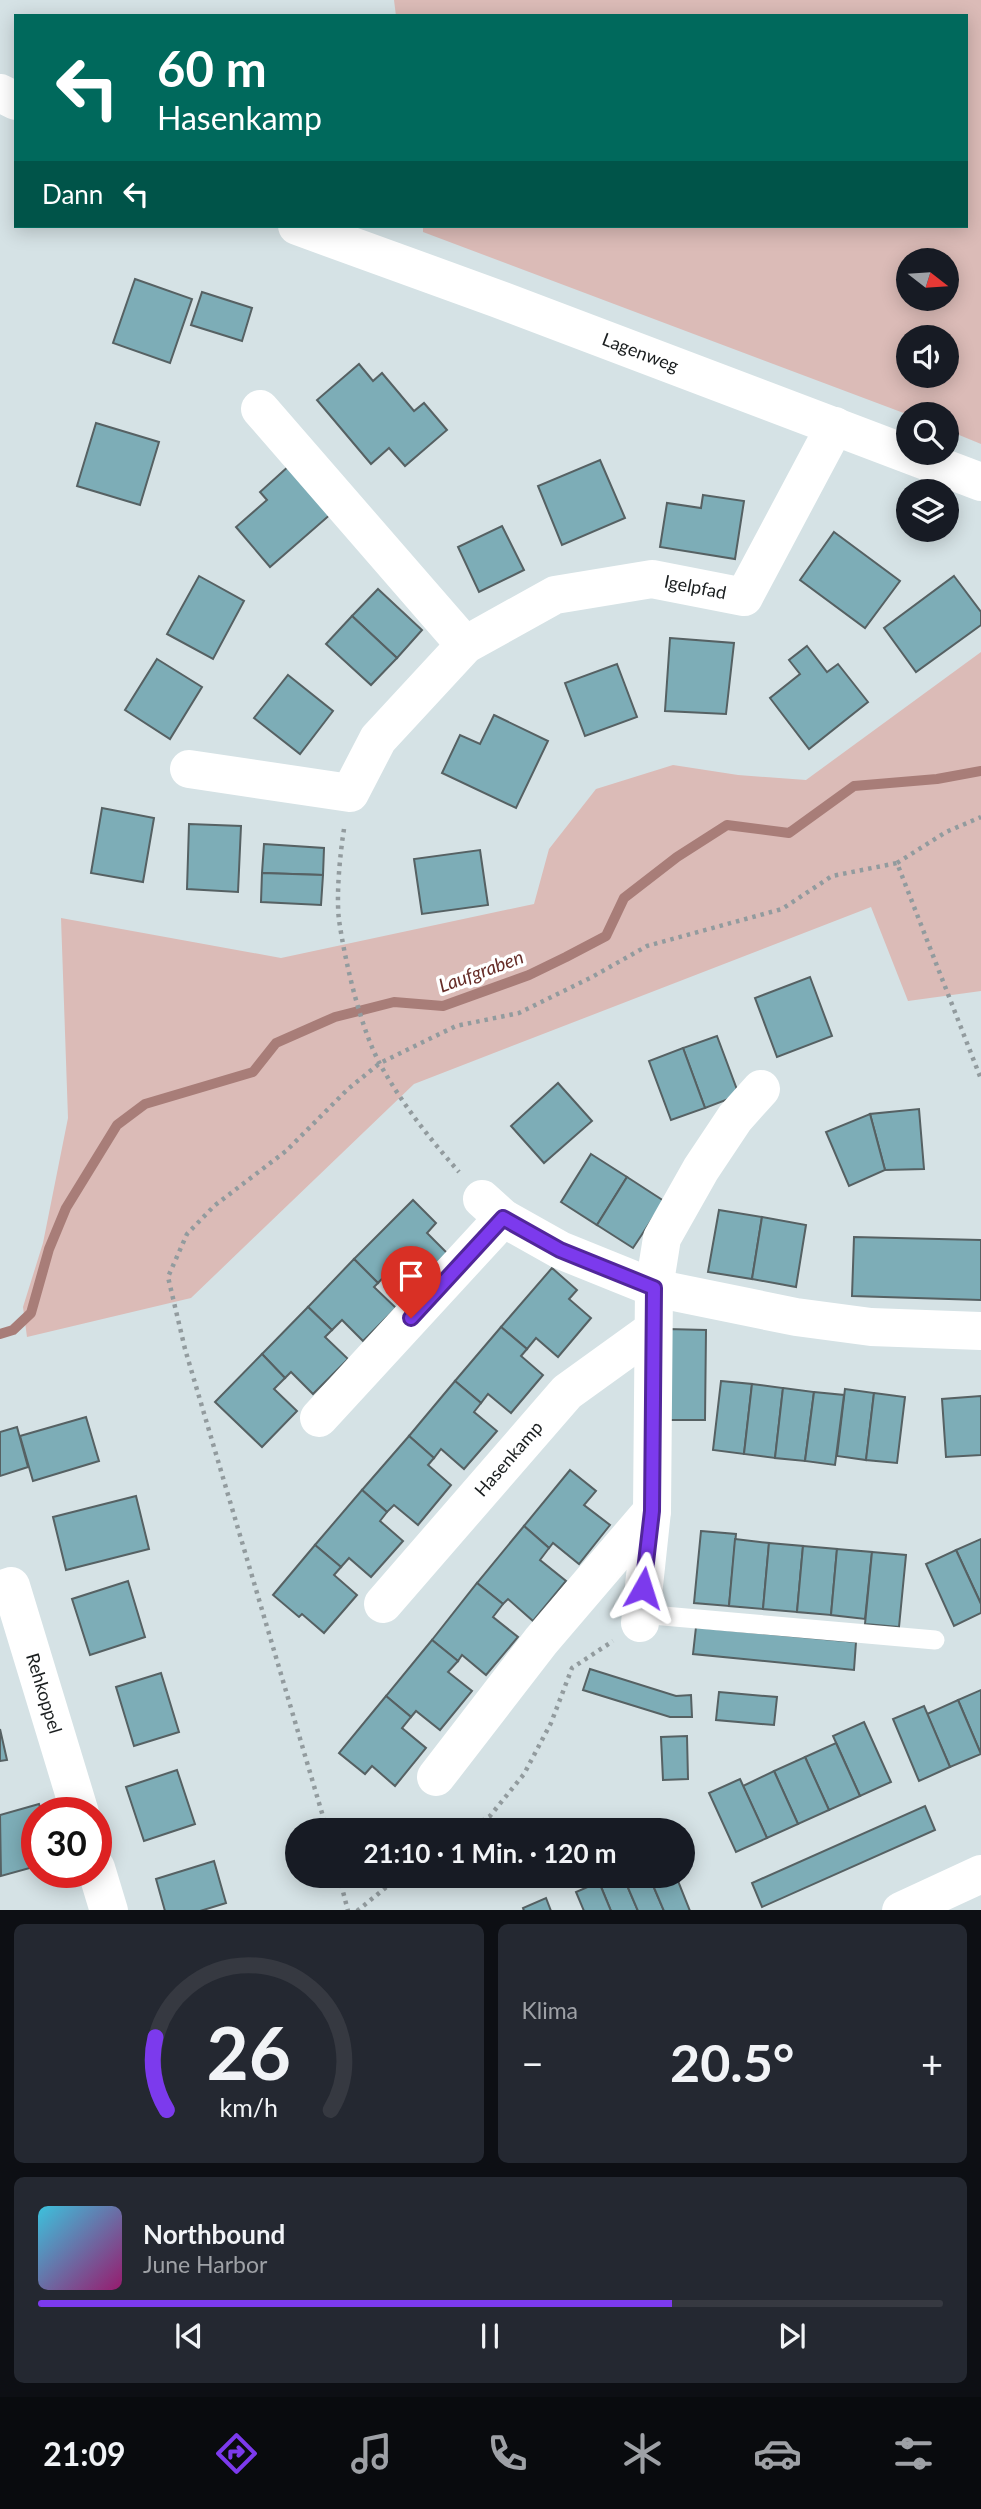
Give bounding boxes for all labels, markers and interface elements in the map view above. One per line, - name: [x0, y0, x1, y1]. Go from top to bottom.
- text: 60 m: [157, 39, 267, 97]
- icon: left: [42, 42, 133, 133]
- text: Hasenkamp: [157, 98, 322, 137]
- icon: left: [117, 175, 155, 213]
- text: Dann: [42, 178, 103, 210]
- north arrow: [896, 248, 959, 312]
- map controls: [896, 248, 959, 542]
- button: sound: [896, 325, 959, 388]
- street label: Lagenweg: [599, 328, 682, 376]
- button: search: [896, 402, 959, 465]
- button: layers: [896, 479, 959, 542]
- street label: Igelpfad: [662, 570, 728, 603]
- water label: Laufgraben: [435, 945, 526, 996]
- pin: [381, 1246, 441, 1318]
- icon: arrive: [392, 1257, 430, 1295]
- street label: Hasenkamp: [469, 1416, 547, 1501]
- position arrow: [606, 1551, 680, 1625]
- street label: Rehkoppel: [22, 1650, 67, 1736]
- speed limit sign: 30: [21, 1797, 112, 1888]
- text: 21:10 · 1 Min. · 120 m: [363, 1837, 617, 1869]
- text: Klima: [522, 1996, 578, 2024]
- text: 26: [207, 2008, 291, 2096]
- text: 20.5°: [670, 2031, 794, 2093]
- text: −: [522, 2040, 544, 2086]
- text: +: [921, 2040, 943, 2086]
- text: km/h: [219, 2091, 278, 2121]
- text: Northbound: [143, 2218, 285, 2250]
- text: June Harbor: [143, 2250, 267, 2278]
- icon: previous: [170, 2317, 208, 2355]
- icon: pause: [471, 2317, 509, 2355]
- icon: next: [773, 2317, 811, 2355]
- icon: directions: [212, 2429, 261, 2478]
- icon: music: [347, 2429, 396, 2478]
- icon: phone: [483, 2429, 532, 2478]
- icon: climate: [618, 2429, 667, 2478]
- icon: car: [753, 2429, 802, 2478]
- icon: filters: [889, 2429, 938, 2478]
- text: 21:09: [43, 2434, 126, 2473]

